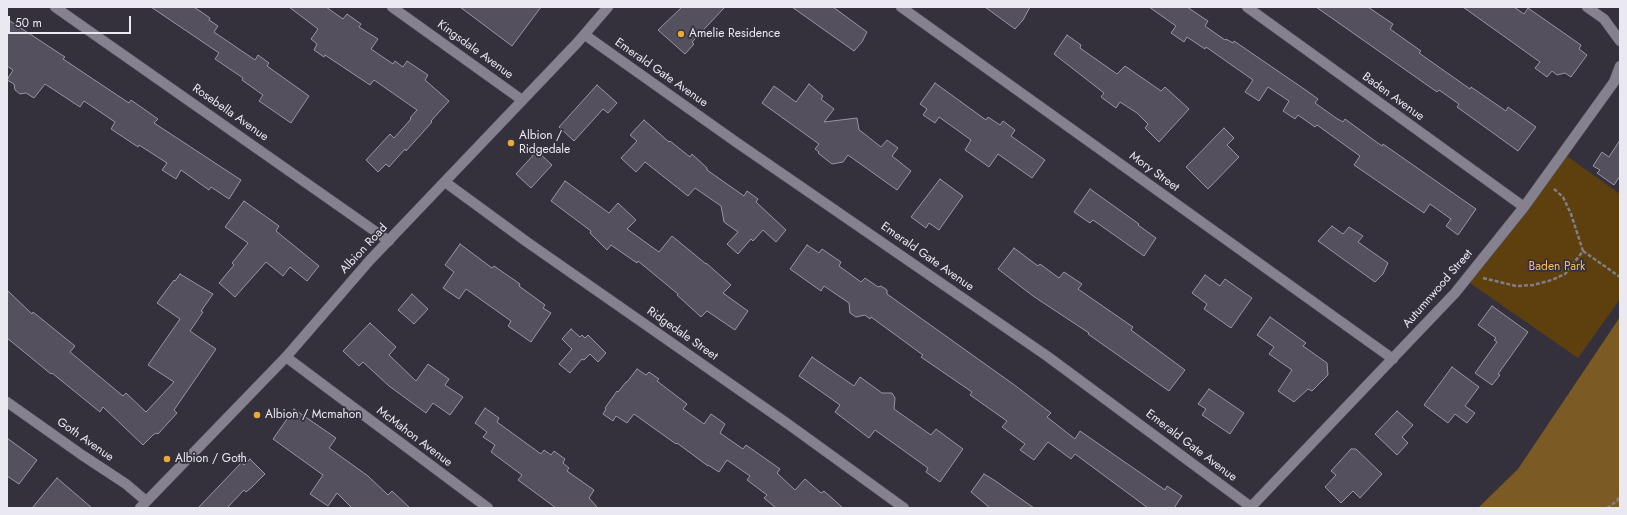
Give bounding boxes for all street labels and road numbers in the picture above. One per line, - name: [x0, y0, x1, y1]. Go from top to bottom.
- street label: Kingsdale Avenue: [434, 18, 516, 82]
- street label: Emerald Gate Avenue: [612, 35, 710, 111]
- street label: Baden Avenue: [1359, 70, 1427, 124]
- street label: Rosebella Avenue: [189, 81, 271, 145]
- street label: Mory Street: [1126, 149, 1182, 195]
- street label: Emerald Gate Avenue: [878, 219, 976, 295]
- street label: Albion Road: [337, 221, 391, 277]
- street label: Autumnwood Street: [1400, 247, 1476, 331]
- street label: Ridgedale Street: [644, 304, 720, 364]
- street label: McMahon Avenue: [373, 404, 455, 470]
- street label: Emerald Gate Avenue: [1143, 407, 1239, 485]
- street label: Goth Avenue: [54, 415, 116, 465]

